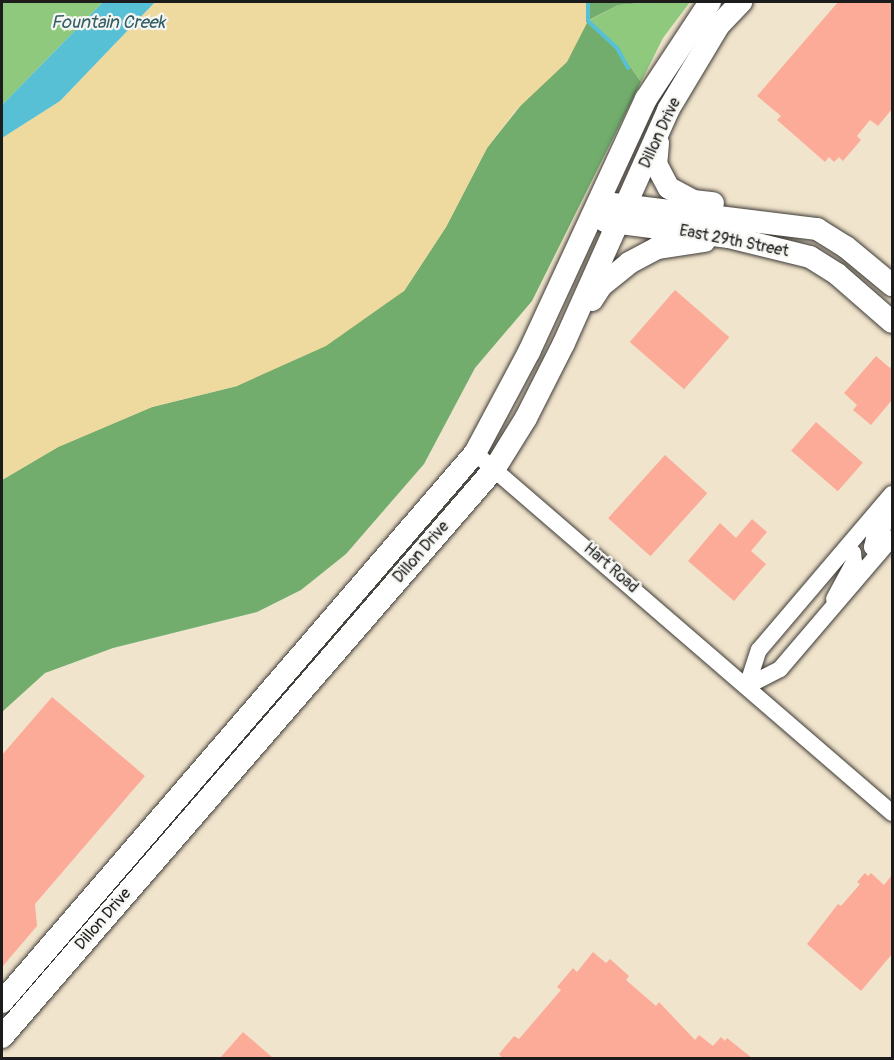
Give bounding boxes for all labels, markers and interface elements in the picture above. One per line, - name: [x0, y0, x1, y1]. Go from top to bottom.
- water label: Fountain Creek: [51, 12, 165, 34]
- street label: Dillon Drive: [635, 95, 685, 171]
- street label: East 29th Street: [678, 221, 790, 261]
- street label: Dillon Drive: [389, 517, 453, 587]
- street label: Hart Road: [580, 539, 642, 597]
- street label: Dillon Drive: [71, 884, 135, 954]

